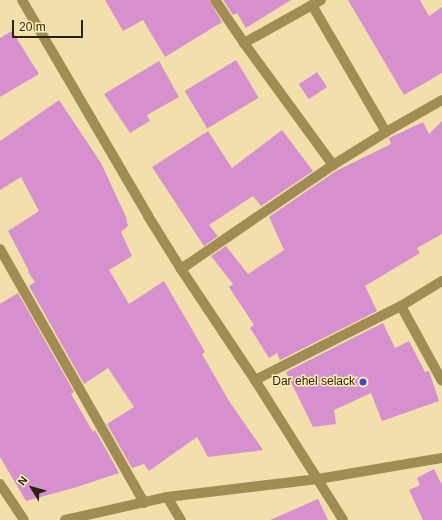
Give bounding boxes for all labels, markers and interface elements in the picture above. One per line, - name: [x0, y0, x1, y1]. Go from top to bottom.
- scale bar: [14, 12, 85, 38]
- text: 20 m: [19, 20, 46, 34]
- place label: Dar ehel selack: [272, 375, 355, 389]
- marker: Dar ehel selack: [358, 377, 368, 387]
- north arrow: [12, 468, 52, 508]
- text: N: [15, 474, 30, 488]

